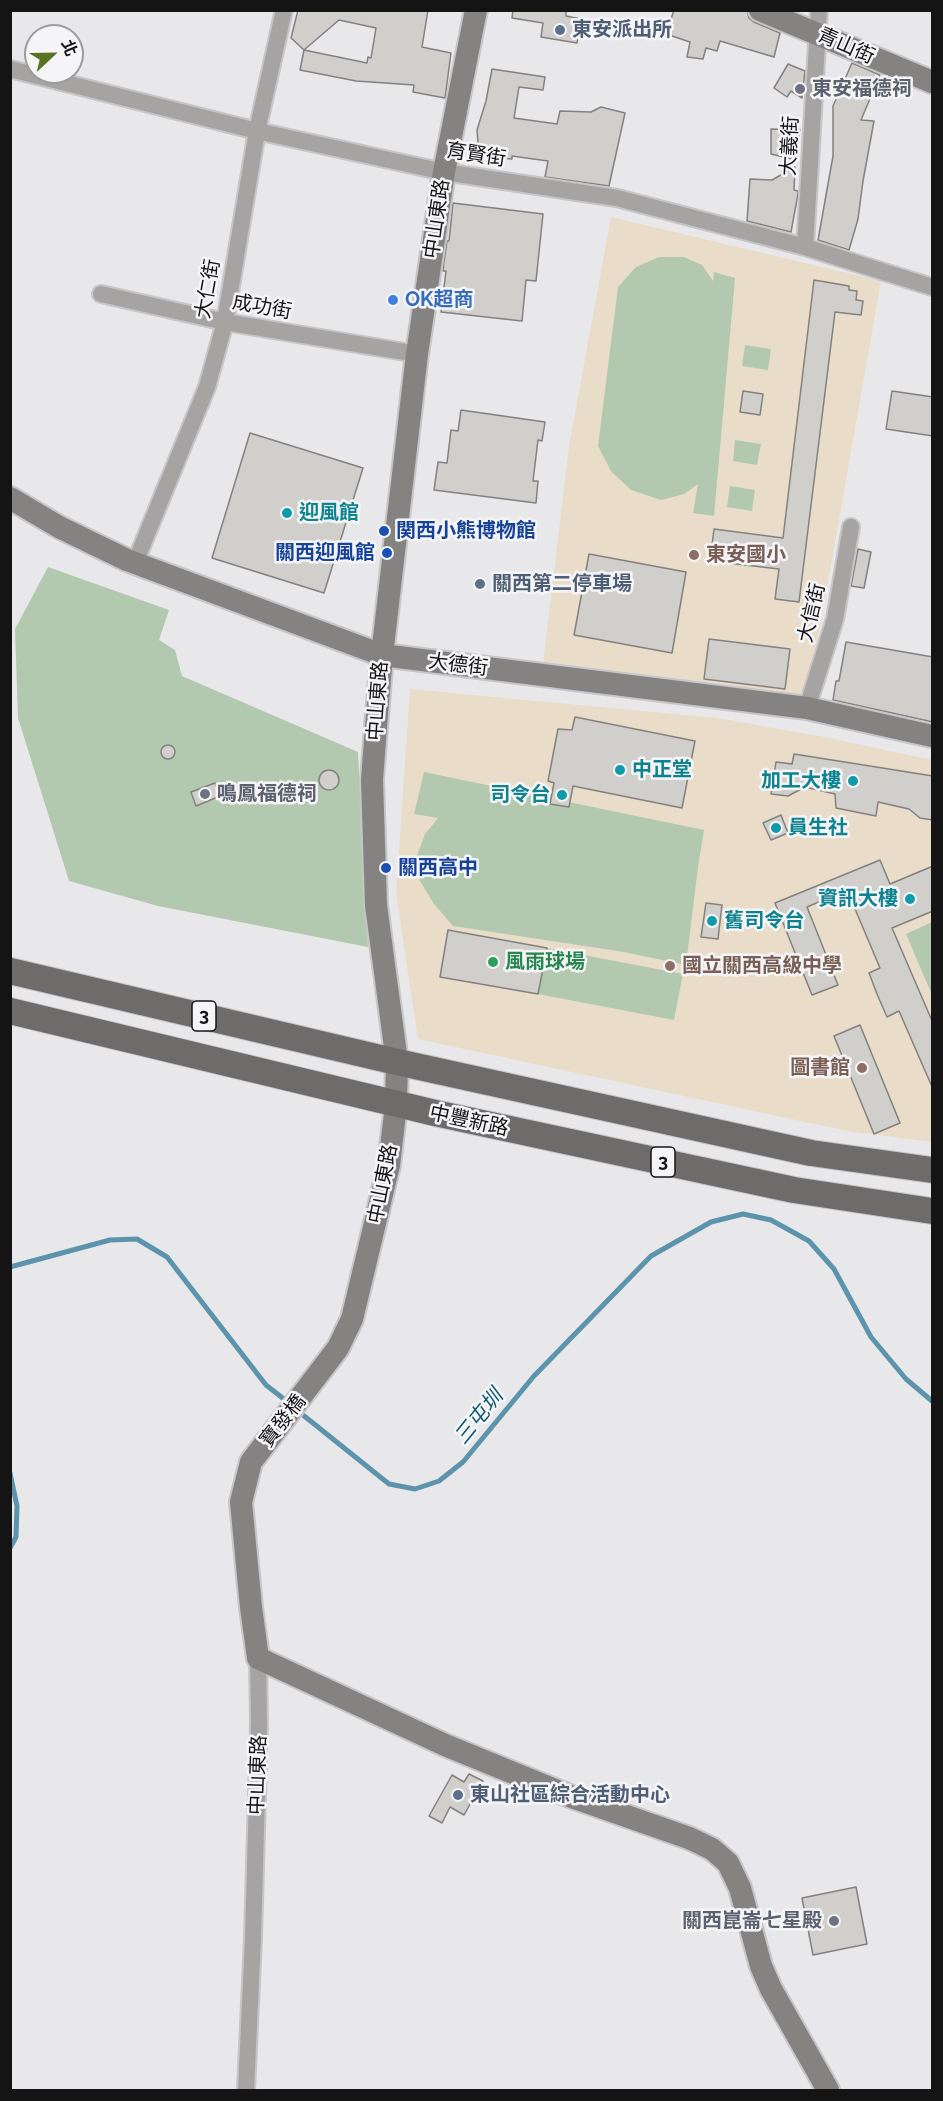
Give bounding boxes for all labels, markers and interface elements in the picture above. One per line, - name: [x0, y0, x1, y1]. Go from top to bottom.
- place label: 東安派出所: [572, 18, 672, 42]
- marker: 東安派出所: [553, 23, 567, 37]
- street label: 青山街: [814, 23, 878, 69]
- north arrow: [24, 24, 84, 84]
- text: 北: [57, 37, 81, 59]
- place label: 東安福德祠: [812, 77, 912, 101]
- marker: 東安福德祠: [793, 82, 807, 96]
- street label: 大義街: [776, 115, 804, 177]
- street label: 育賢街: [444, 138, 508, 172]
- street label: 中山東路: [420, 178, 454, 260]
- street label: 大仁街: [191, 257, 225, 321]
- place label: OK超商: [405, 288, 473, 312]
- street label: 成功街: [230, 290, 294, 324]
- marker: OK超商: [386, 293, 400, 307]
- place label: 迎風館: [299, 501, 359, 525]
- marker: 迎風館: [280, 506, 294, 520]
- place label: 関西小熊博物館: [396, 519, 536, 543]
- marker: 関西小熊博物館: [377, 524, 391, 538]
- place label: 關西迎風館: [275, 541, 375, 565]
- place label: 東安國小: [706, 543, 786, 567]
- marker: 關西迎風館: [380, 546, 394, 560]
- marker: 東安國小: [687, 548, 701, 562]
- place label: 關西第二停車場: [492, 572, 632, 596]
- marker: 關西第二停車場: [473, 577, 487, 591]
- street label: 大信街: [794, 581, 830, 645]
- street label: 大德街: [427, 649, 489, 681]
- street label: 中山東路: [363, 660, 393, 742]
- place label: 中正堂: [632, 758, 692, 782]
- marker: 中正堂: [613, 763, 627, 777]
- place label: 加工大樓: [761, 769, 841, 793]
- marker: 加工大樓: [846, 774, 860, 788]
- place label: 鳴鳳福德祠: [217, 782, 317, 806]
- place label: 司令台: [490, 783, 550, 807]
- marker: 鳴鳳福德祠: [198, 787, 212, 801]
- marker: 司令台: [555, 788, 569, 802]
- place label: 員生社: [788, 816, 848, 840]
- marker: 員生社: [769, 821, 783, 835]
- place label: 關西高中: [398, 856, 478, 880]
- marker: 關西高中: [379, 861, 393, 875]
- place label: 資訊大樓: [818, 887, 898, 911]
- marker: 資訊大樓: [903, 892, 917, 906]
- place label: 舊司令台: [724, 909, 804, 933]
- marker: 舊司令台: [705, 914, 719, 928]
- place label: 風雨球場: [505, 950, 585, 974]
- place label: 國立關西高級中學: [682, 954, 842, 978]
- marker: 風雨球場: [486, 955, 500, 969]
- marker: 國立關西高級中學: [663, 959, 677, 973]
- road number: 3: [192, 1001, 216, 1031]
- place label: 圖書館: [790, 1056, 850, 1080]
- marker: 圖書館: [855, 1061, 869, 1075]
- street label: 中豐新路: [427, 1101, 511, 1141]
- street label: 中山東路: [364, 1142, 402, 1226]
- road number: 3: [651, 1147, 675, 1177]
- water label: 三屯圳: [449, 1385, 509, 1449]
- street label: 寶發橋: [255, 1390, 311, 1452]
- street label: 中山東路: [245, 1735, 271, 1815]
- place label: 東山社區綜合活動中心: [470, 1783, 670, 1807]
- marker: 東山社區綜合活動中心: [451, 1788, 465, 1802]
- place label: 關西崑崙七星殿: [682, 1909, 822, 1933]
- marker: 關西崑崙七星殿: [827, 1914, 841, 1928]

